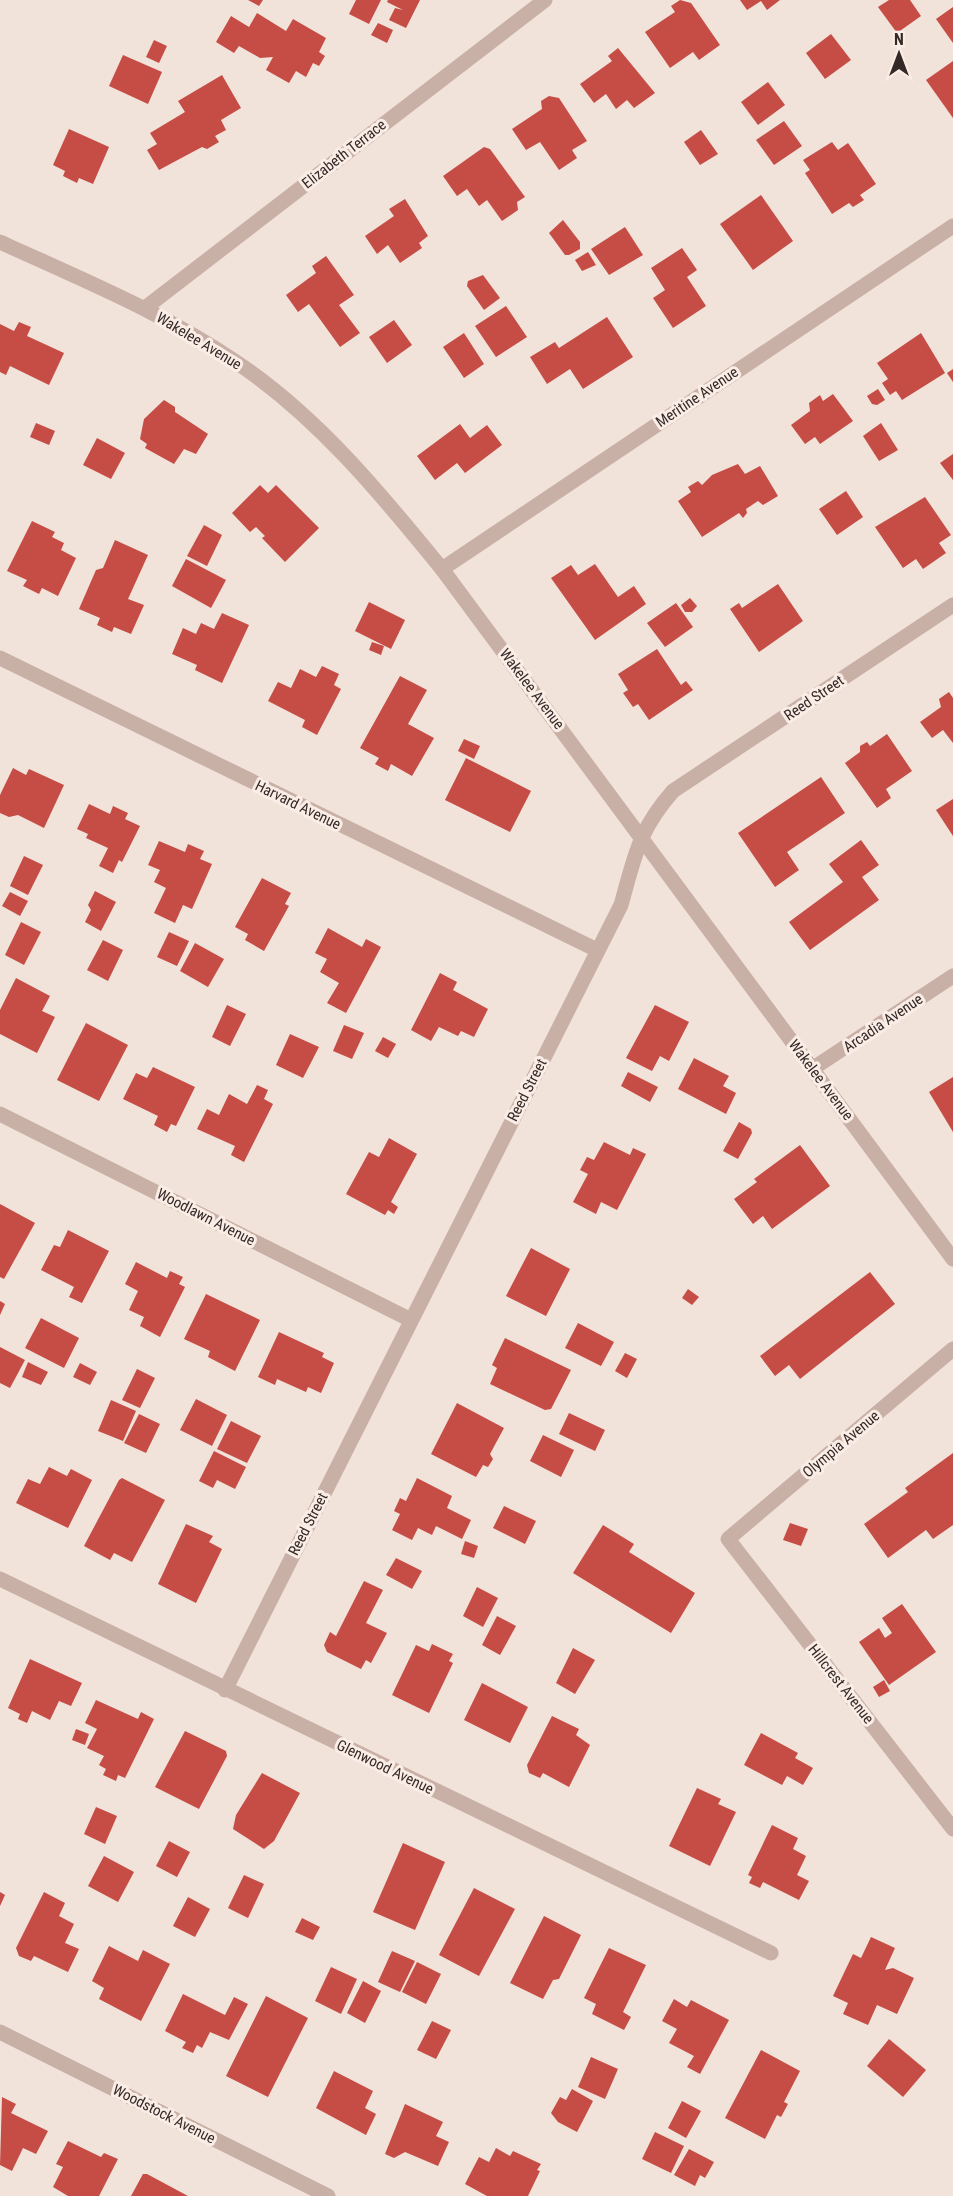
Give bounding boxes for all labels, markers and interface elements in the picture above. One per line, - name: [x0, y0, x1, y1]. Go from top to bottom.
- north arrow: [869, 24, 929, 84]
- text: N: [894, 30, 904, 49]
- street label: Elizabeth Terrace: [298, 116, 390, 192]
- street label: Wakelee Avenue: [153, 309, 245, 373]
- street label: Meritine Avenue: [653, 363, 741, 431]
- street label: Wakelee Avenue: [496, 645, 568, 733]
- street label: Reed Street: [781, 672, 847, 724]
- street label: Harvard Avenue: [252, 776, 344, 834]
- street label: Arcadia Avenue: [840, 990, 926, 1056]
- street label: Wakelee Avenue: [785, 1036, 857, 1124]
- street label: Reed Street: [504, 1056, 550, 1124]
- street label: Woodlawn Avenue: [154, 1184, 258, 1250]
- street label: Olympia Avenue: [799, 1407, 883, 1481]
- street label: Reed Street: [285, 1490, 331, 1558]
- street label: Hillcrest Avenue: [804, 1641, 878, 1727]
- street label: Glenwood Avenue: [334, 1736, 436, 1798]
- street label: Woodstock Avenue: [110, 2080, 218, 2148]

